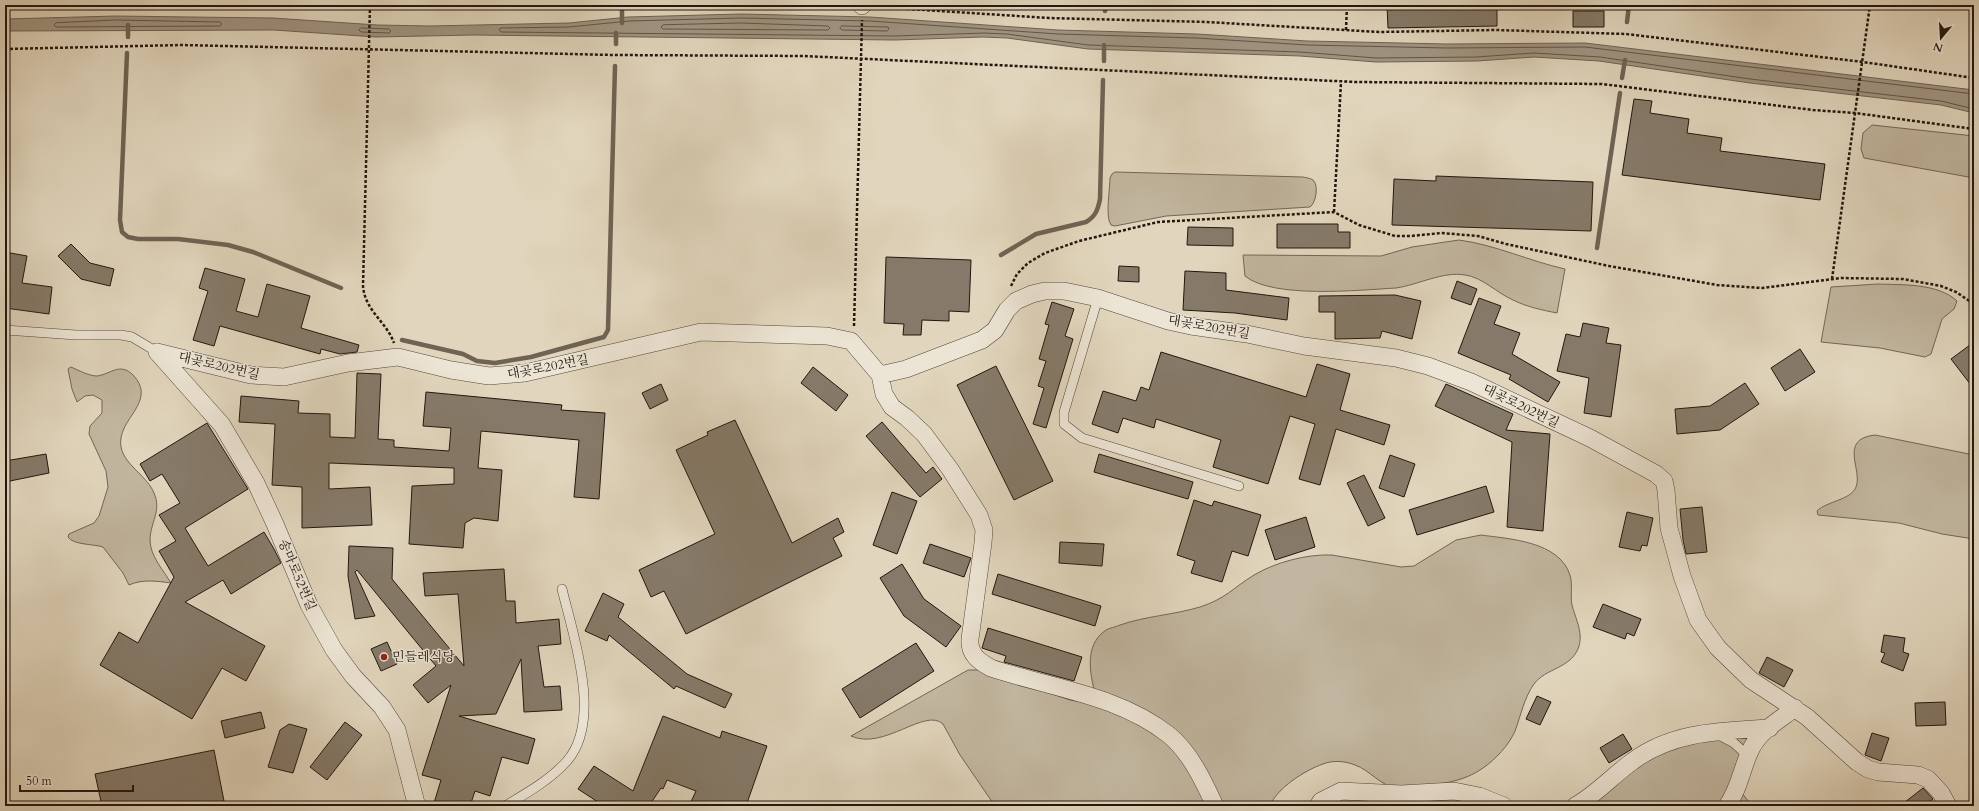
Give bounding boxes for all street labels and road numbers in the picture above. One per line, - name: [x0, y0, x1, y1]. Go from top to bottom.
- street label: 대곶로202번길: [1167, 311, 1251, 343]
- street label: 대곶로202번길: [177, 348, 261, 384]
- street label: 대곶로202번길: [506, 350, 590, 384]
- street label: 대곶로202번길: [1480, 380, 1562, 432]
- street label: 송마로52번길: [274, 536, 320, 614]

